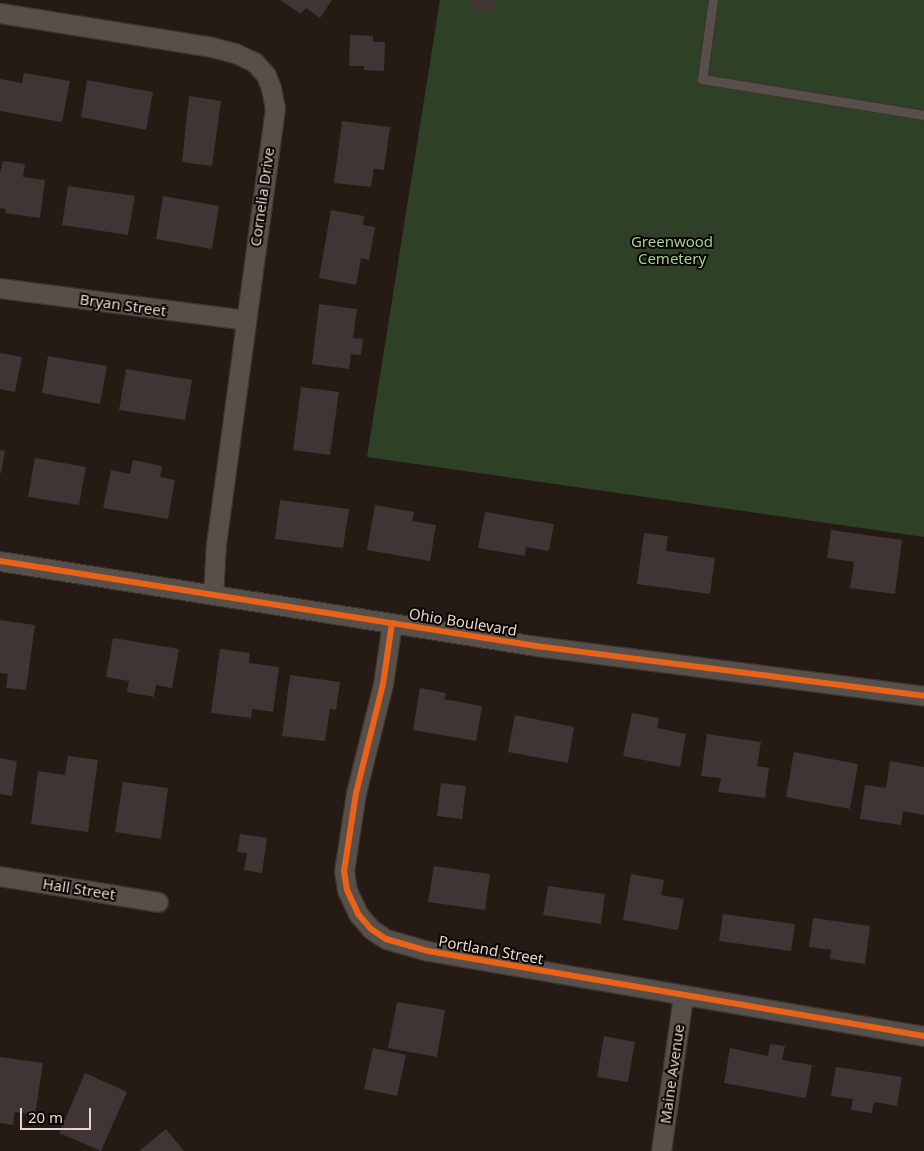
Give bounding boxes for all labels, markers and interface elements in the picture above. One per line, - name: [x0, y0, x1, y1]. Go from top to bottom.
- street label: Cornelia Drive: [246, 146, 278, 248]
- park label: Greenwood Cemetery: [631, 232, 713, 267]
- street label: Bryan Street: [79, 290, 167, 320]
- street label: Ohio Boulevard: [408, 605, 518, 639]
- street label: Hall Street: [42, 874, 116, 904]
- street label: Portland Street: [437, 932, 545, 968]
- street label: Maine Avenue: [656, 1023, 688, 1125]
- scale bar: [22, 1098, 94, 1130]
- text: 20 m: [28, 1107, 63, 1127]

